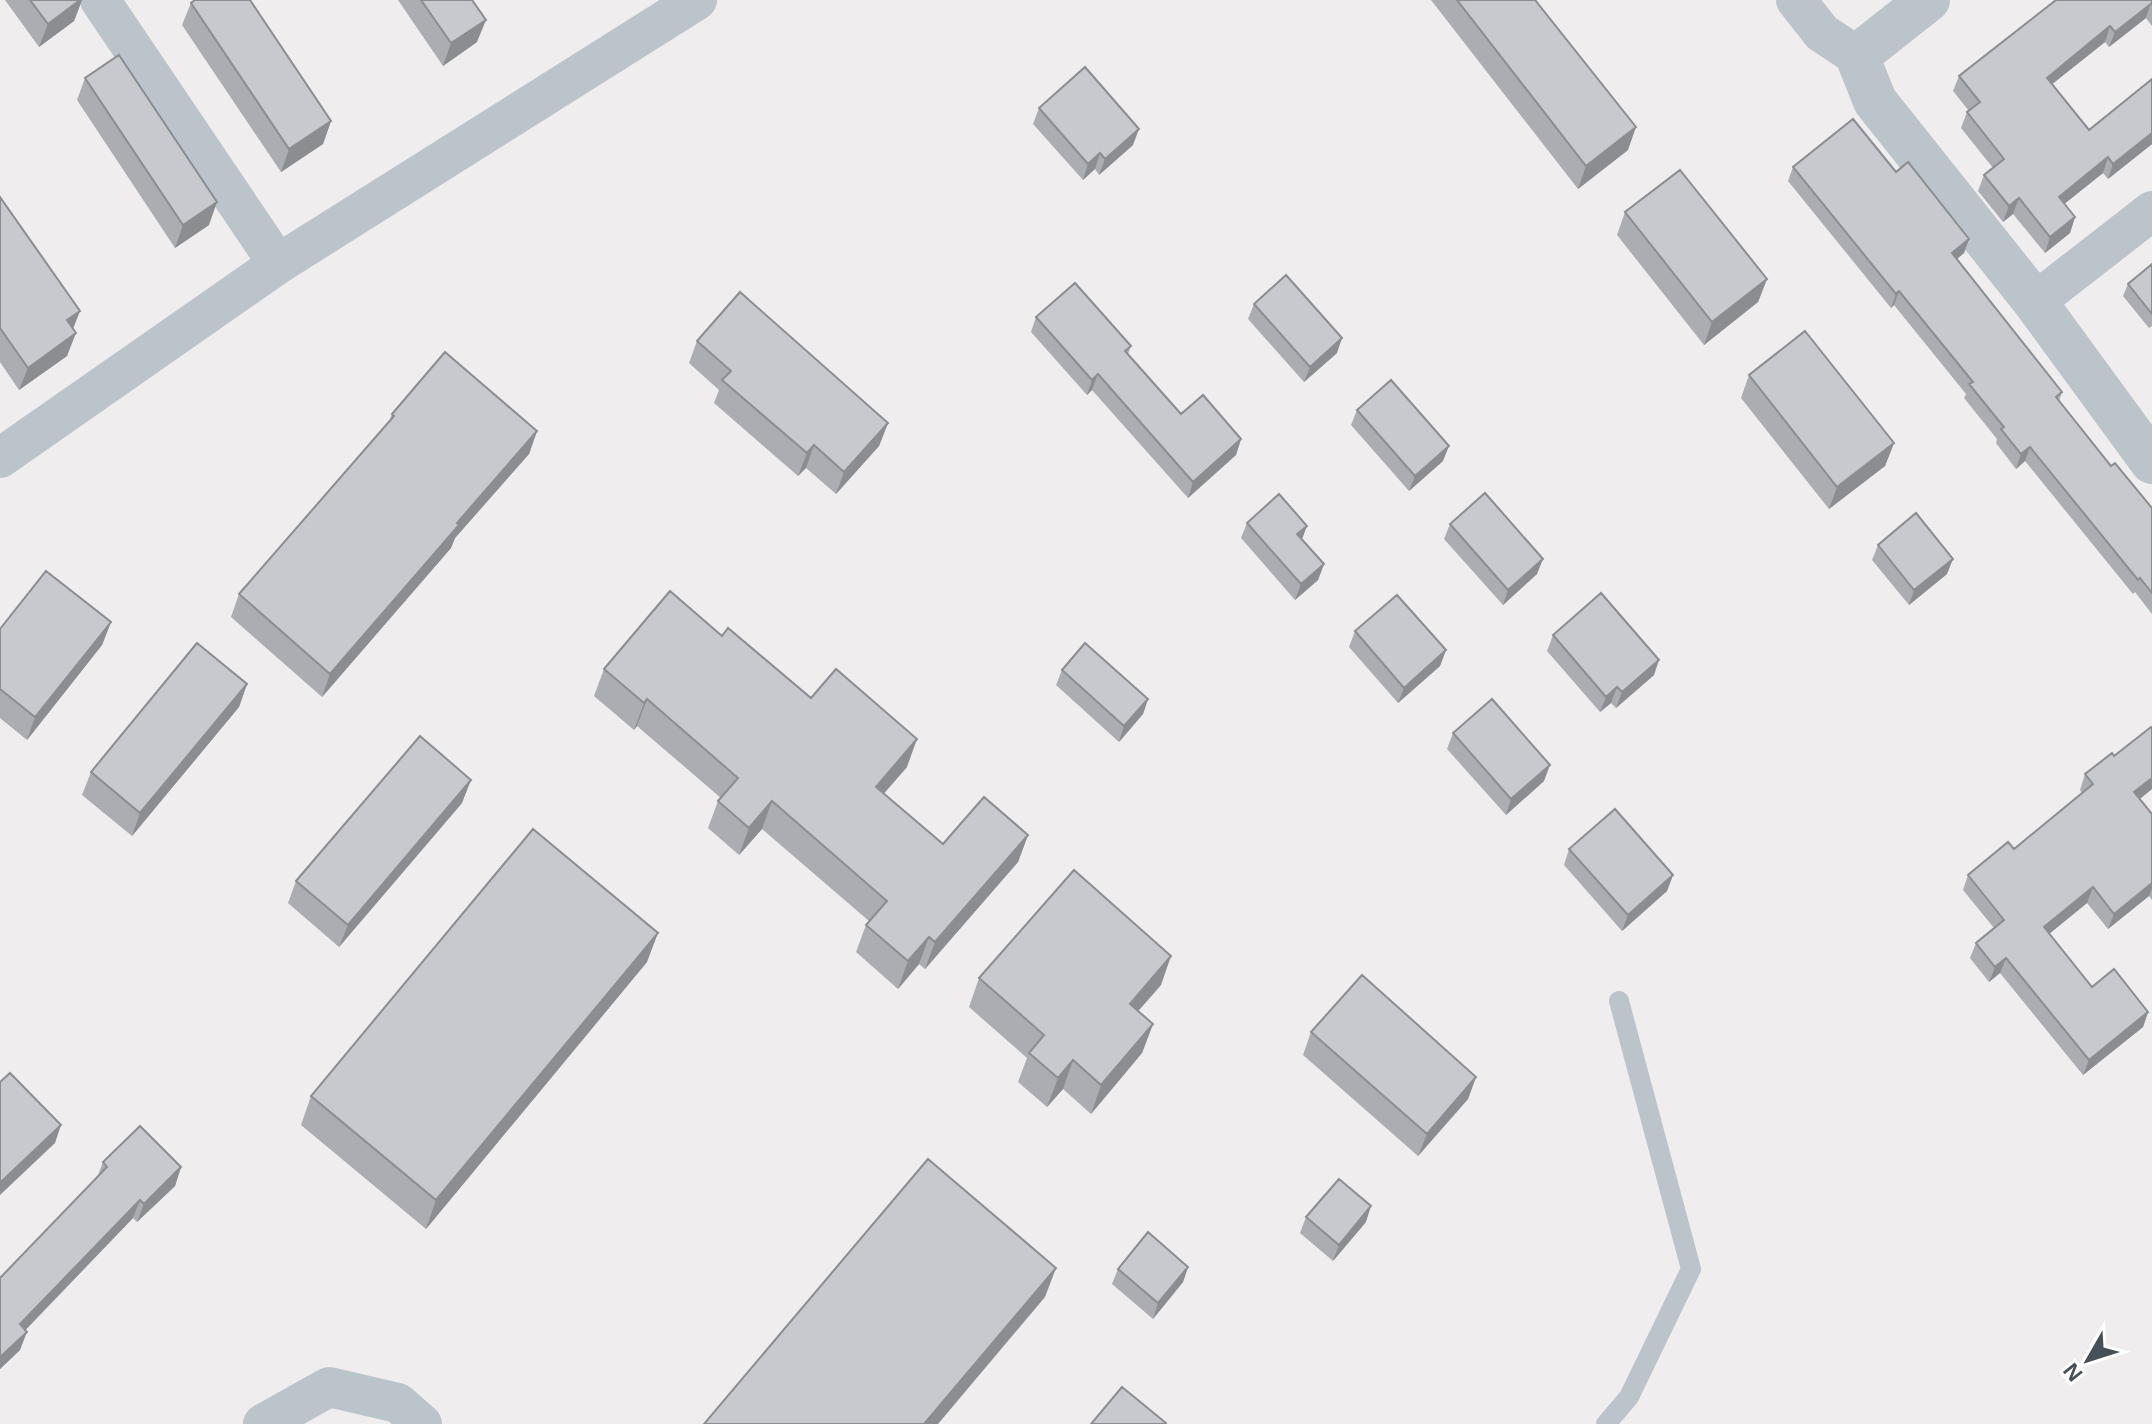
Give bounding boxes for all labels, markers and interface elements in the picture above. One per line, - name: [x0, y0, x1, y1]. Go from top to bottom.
- north arrow: [2048, 1320, 2128, 1400]
- text: N: [2058, 1358, 2088, 1386]

